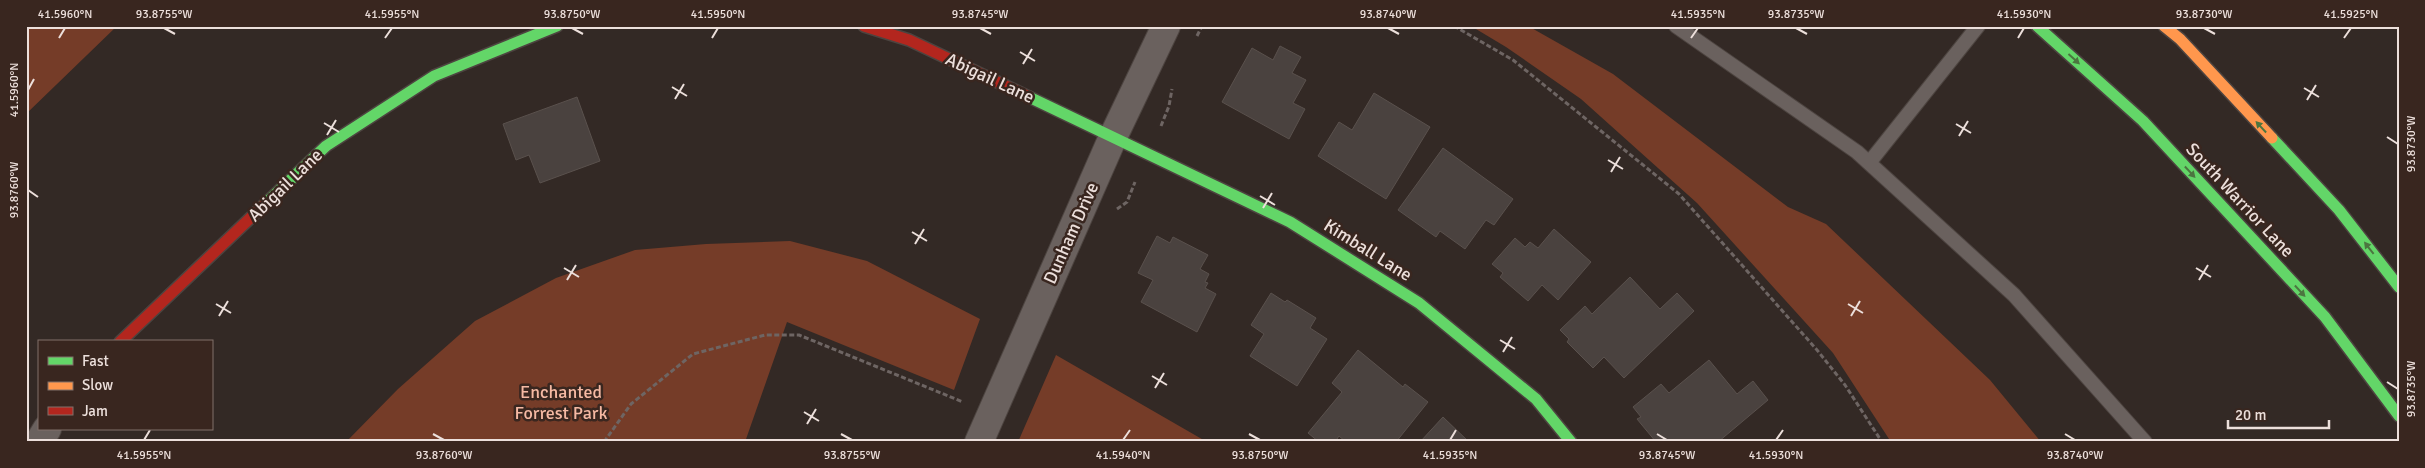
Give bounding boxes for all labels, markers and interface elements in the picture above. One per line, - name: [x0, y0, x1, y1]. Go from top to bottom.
- text: 41.5960°N: [38, 7, 92, 22]
- text: 93.8755°W: [136, 7, 192, 22]
- text: 41.5955°N: [365, 7, 419, 22]
- text: 93.8750°W: [544, 7, 600, 22]
- text: 41.5950°N: [691, 7, 745, 22]
- text: 93.8745°W: [952, 7, 1008, 22]
- text: 93.8740°W: [1360, 7, 1416, 22]
- text: 41.5935°N: [1671, 7, 1725, 22]
- text: 93.8735°W: [1768, 7, 1824, 22]
- text: 41.5930°N: [1997, 7, 2051, 22]
- text: 93.8730°W: [2176, 7, 2232, 22]
- text: 41.5925°N: [2324, 7, 2378, 22]
- street label: Abigail Lane: [942, 48, 1038, 108]
- one-way arrow: [2067, 53, 2079, 65]
- text: 41.5960°N: [7, 63, 22, 117]
- text: 93.8730°W: [2404, 116, 2419, 172]
- one-way arrow: [2255, 121, 2267, 133]
- street label: South Warrior Lane: [2181, 138, 2299, 262]
- street label: Abigail Lane: [243, 144, 327, 226]
- text: 93.8760°W: [7, 162, 22, 218]
- one-way arrow: [2184, 165, 2196, 177]
- street label: Dunham Drive: [1039, 179, 1103, 287]
- street label: Kimball Lane: [1320, 214, 1416, 286]
- one-way arrow: [2364, 241, 2374, 255]
- one-way arrow: [2295, 285, 2306, 298]
- legend: [38, 340, 212, 430]
- text: Fast: [82, 352, 109, 370]
- text: 93.8735°W: [2404, 361, 2419, 417]
- text: Slow: [82, 376, 113, 394]
- park label: Enchanted Forrest Park: [515, 381, 607, 424]
- scale bar: [2228, 398, 2329, 430]
- text: Jam: [82, 402, 108, 420]
- text: 20 m: [2235, 406, 2266, 424]
- text: 41.5955°N: [117, 448, 171, 463]
- text: 93.8760°W: [416, 448, 472, 463]
- text: 93.8755°W: [824, 448, 880, 463]
- text: 41.5940°N: [1096, 448, 1150, 463]
- text: 93.8750°W: [1232, 448, 1288, 463]
- text: 41.5935°N: [1423, 448, 1477, 463]
- text: 93.8745°W: [1639, 448, 1695, 463]
- text: 41.5930°N: [1749, 448, 1803, 463]
- text: 93.8740°W: [2047, 448, 2103, 463]

